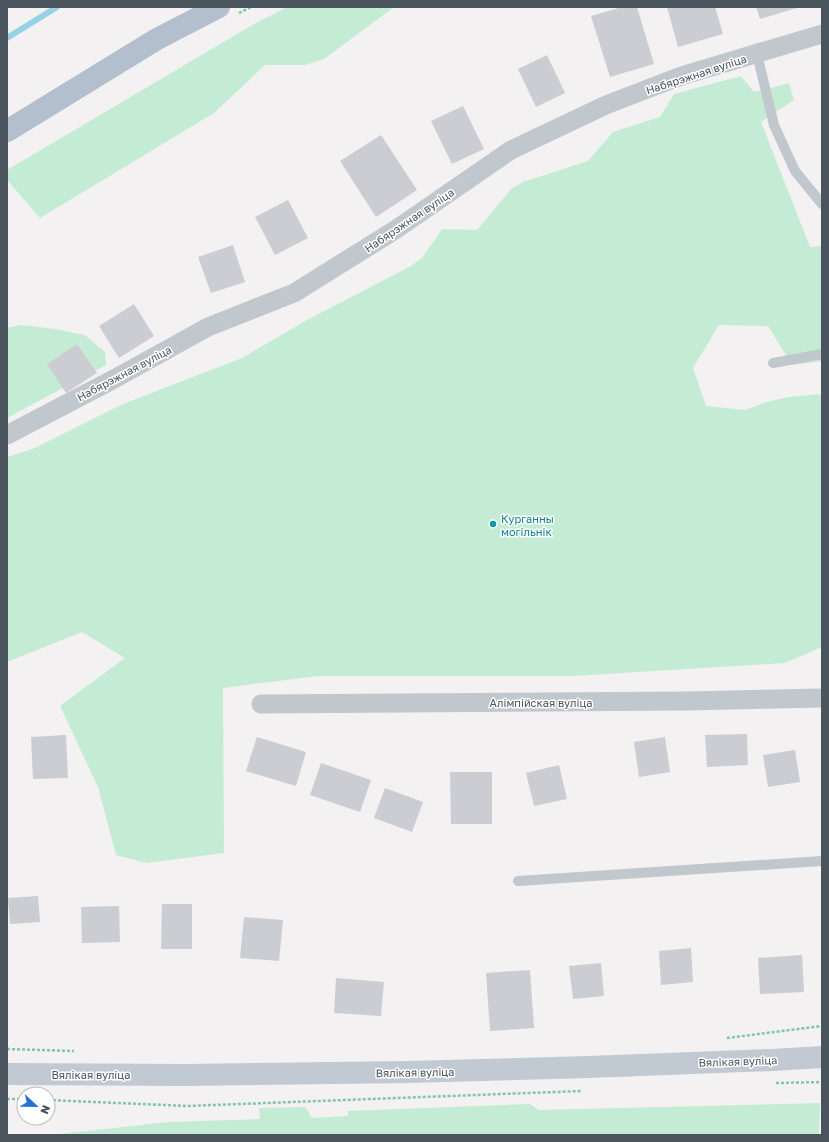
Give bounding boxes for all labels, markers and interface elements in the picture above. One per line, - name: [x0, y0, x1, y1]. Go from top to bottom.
- street label: Набярэжная вуліца: [644, 52, 748, 96]
- street label: Набярэжная вуліца: [362, 185, 456, 255]
- street label: Набярэжная вуліца: [75, 343, 173, 403]
- place label: Курганны могільнік: [501, 512, 554, 538]
- marker: Курганны могільнік: [488, 519, 498, 529]
- street label: Алімпійская вуліца: [489, 696, 593, 709]
- street label: Вялікая вуліца: [698, 1053, 778, 1069]
- street label: Вялікая вуліца: [375, 1065, 455, 1079]
- street label: Вялікая вуліца: [52, 1068, 130, 1081]
- north arrow: [16, 1086, 56, 1126]
- text: N: [38, 1104, 53, 1116]

